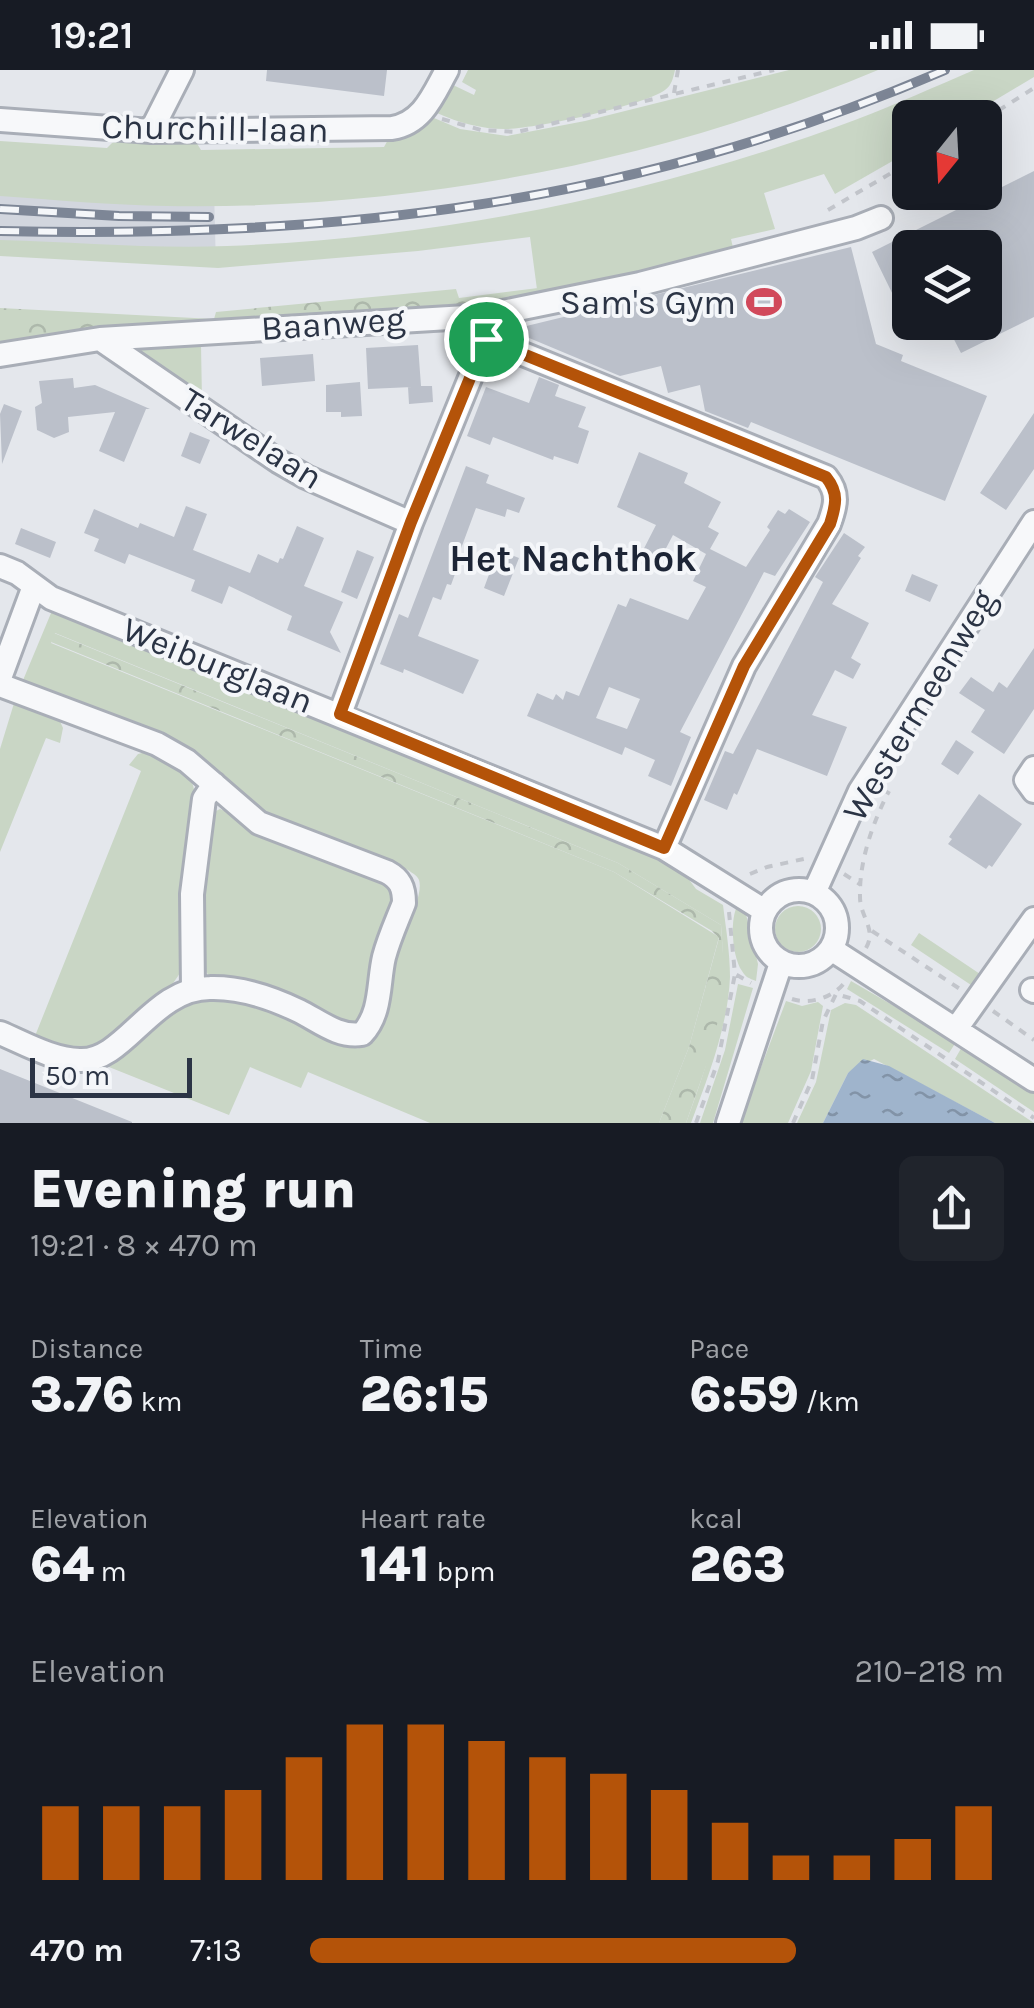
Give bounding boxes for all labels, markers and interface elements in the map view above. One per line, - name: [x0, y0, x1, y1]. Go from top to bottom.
- text: 19:21: [50, 13, 134, 58]
- north arrow: [892, 100, 1002, 210]
- map controls: [892, 100, 1002, 340]
- street label: Churchill-laan: [101, 106, 329, 151]
- button: layers: [892, 230, 1002, 340]
- place label: Sam's Gym: [560, 282, 736, 323]
- sports icon: Sam's Gym: [745, 283, 783, 321]
- pin: [444, 297, 529, 382]
- street label: Baanweg: [260, 298, 407, 349]
- icon: arrive: [459, 312, 514, 367]
- street label: Tarwelaan: [173, 379, 330, 498]
- district label: Het Nachthok: [449, 536, 697, 581]
- street label: Westermeenweg: [834, 582, 1005, 829]
- street label: Weiburglaan: [117, 609, 319, 722]
- scale bar: [30, 1053, 192, 1098]
- text: 50 m: [45, 1059, 110, 1092]
- button: share: [899, 1156, 1004, 1261]
- text: Evening run: [30, 1157, 356, 1221]
- text: 19:21 · 8 × 470 m: [30, 1227, 258, 1264]
- text: Distance: [30, 1332, 143, 1365]
- text: Time: [360, 1332, 423, 1365]
- text: Pace: [689, 1332, 749, 1365]
- text: 3.76: [30, 1365, 134, 1424]
- text: 26:15: [360, 1365, 488, 1424]
- text: 6:59: [689, 1365, 799, 1424]
- text: km: [134, 1385, 183, 1418]
- text: /km: [799, 1385, 860, 1418]
- text: Elevation: [30, 1502, 149, 1535]
- text: Heart rate: [360, 1502, 486, 1535]
- text: kcal: [689, 1502, 743, 1535]
- text: 64: [30, 1535, 94, 1594]
- text: 141: [360, 1535, 430, 1594]
- text: 263: [689, 1535, 786, 1594]
- text: m: [94, 1555, 127, 1588]
- text: bpm: [430, 1555, 496, 1588]
- text: Elevation: [30, 1653, 165, 1690]
- text: 210–218 m: [854, 1653, 1004, 1690]
- text: 470 m: [30, 1932, 124, 1969]
- text: 7:13: [190, 1932, 242, 1969]

